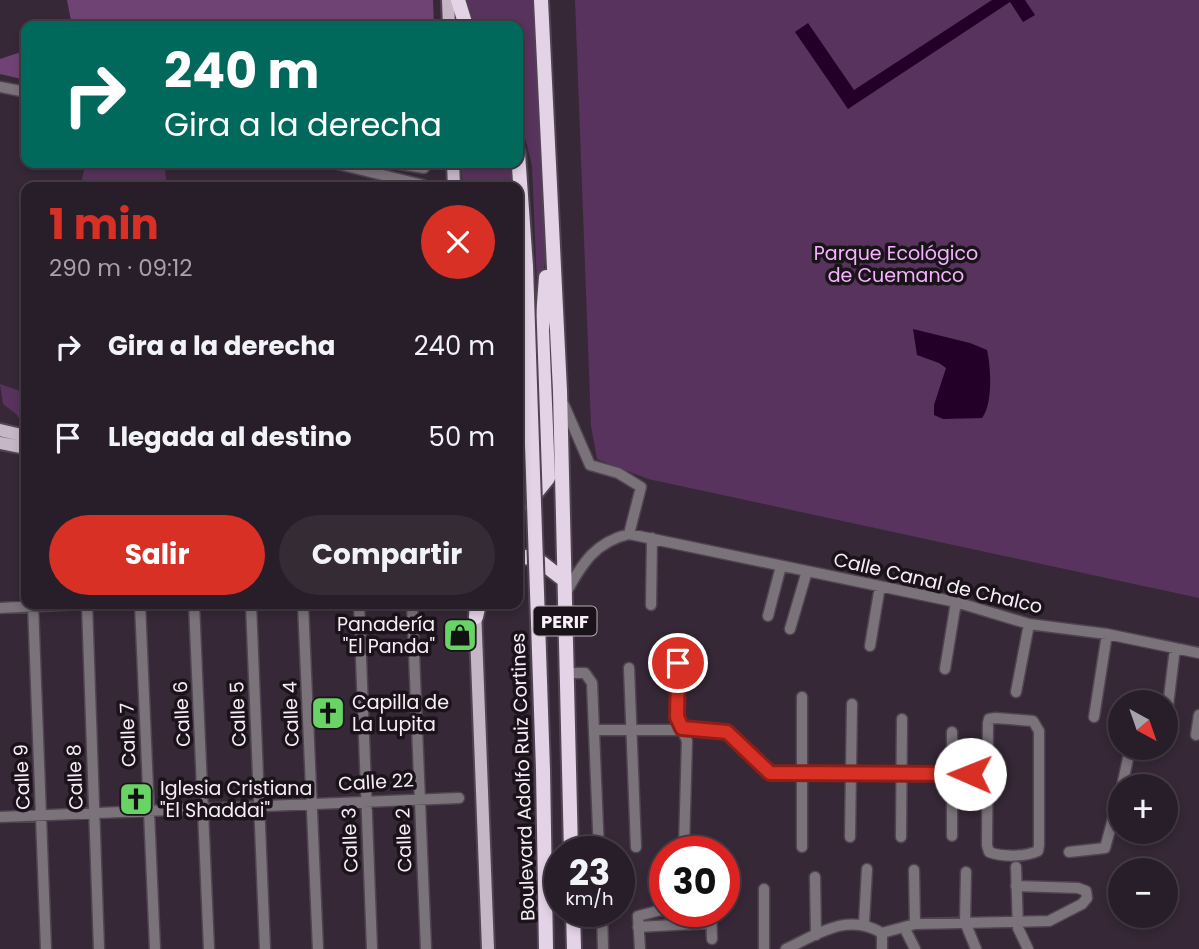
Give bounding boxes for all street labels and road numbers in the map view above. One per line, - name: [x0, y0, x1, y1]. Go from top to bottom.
- street label: Calle Canal de Chalco: [831, 546, 1045, 620]
- road number: PERIF: [534, 606, 596, 636]
- street label: Boulevard Adolfo Ruiz Cortines: [504, 632, 542, 922]
- street label: Calle 6: [167, 680, 197, 748]
- street label: Calle 5: [223, 681, 253, 747]
- street label: Calle 4: [276, 681, 306, 747]
- street label: Calle 7: [113, 703, 143, 767]
- street label: Calle 9: [7, 744, 37, 810]
- street label: Calle 8: [60, 744, 90, 810]
- street label: Calle 22: [338, 767, 415, 797]
- street label: Calle 3: [335, 807, 365, 873]
- street label: Calle 2: [389, 807, 419, 873]

